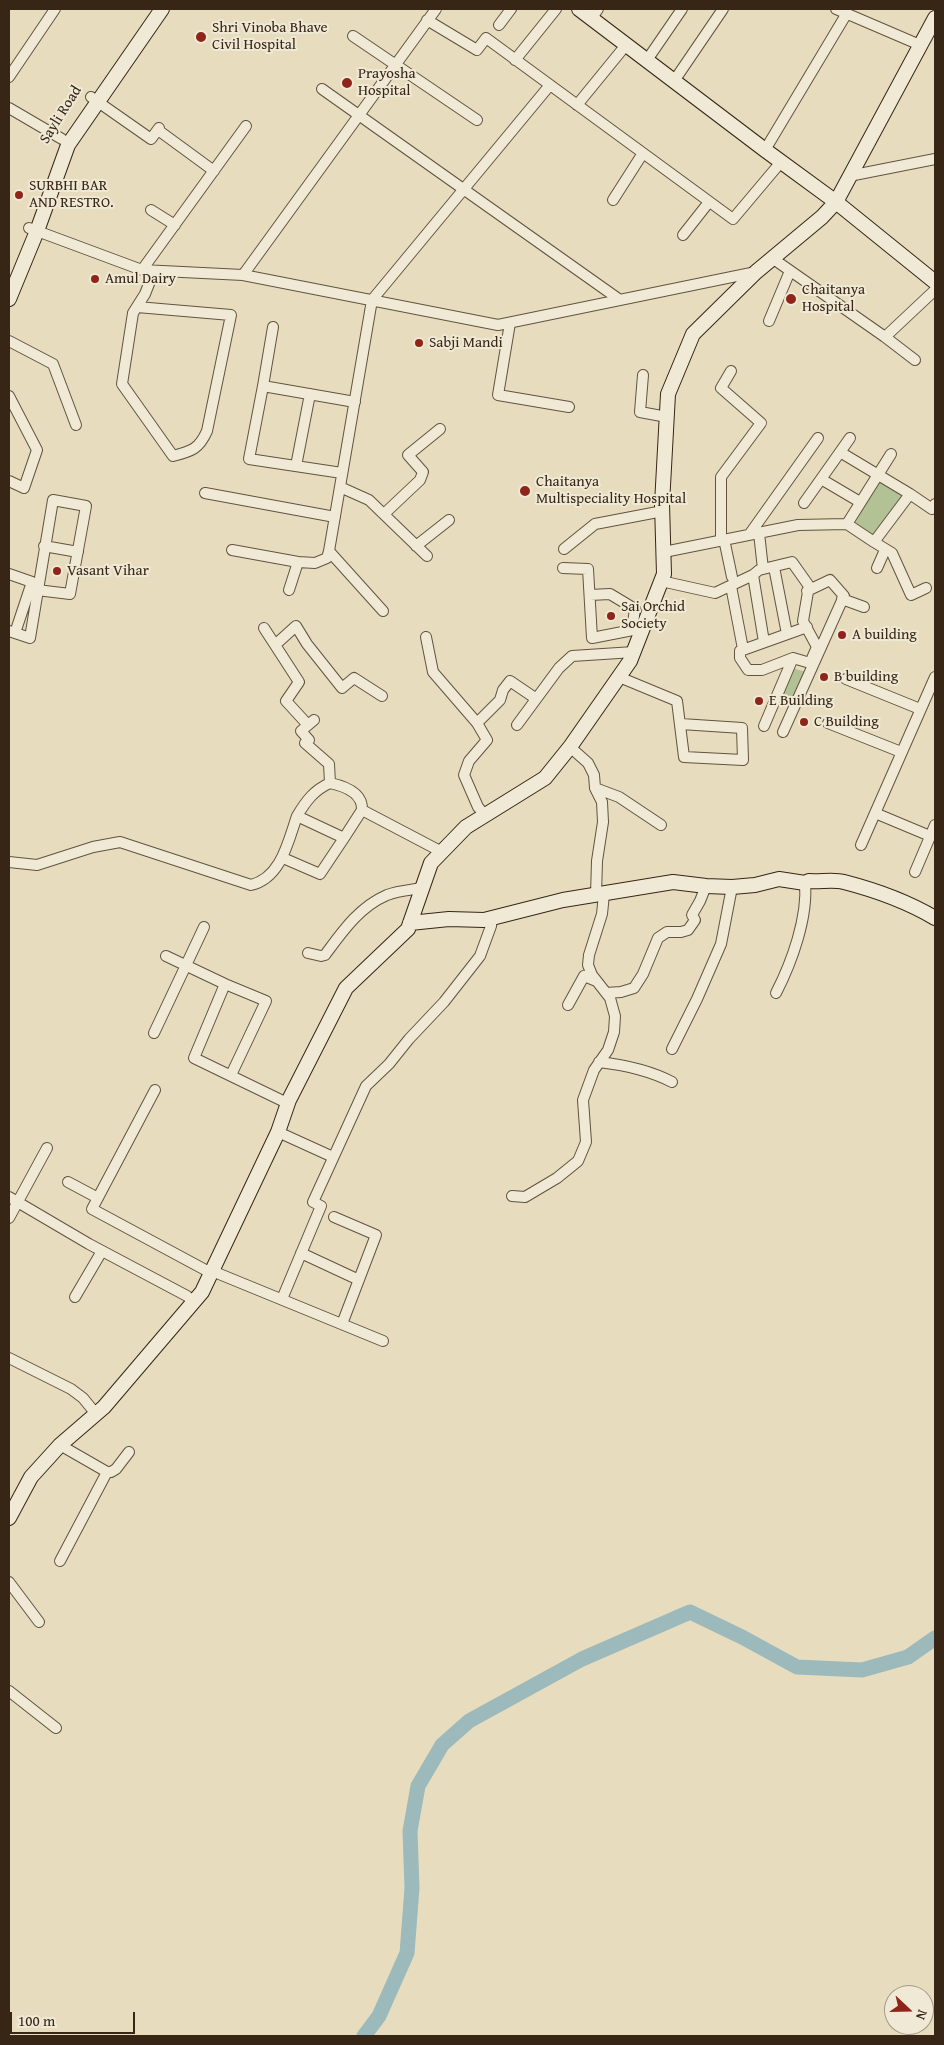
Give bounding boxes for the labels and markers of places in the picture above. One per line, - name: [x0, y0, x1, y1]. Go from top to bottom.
- place label: Shri Vinoba Bhave Civil Hospital: [212, 19, 328, 54]
- marker: Shri Vinoba Bhave Civil Hospital: [194, 30, 208, 44]
- place label: Prayosha Hospital: [358, 65, 415, 100]
- marker: Prayosha Hospital: [340, 76, 354, 90]
- place label: SURBHI BAR AND RESTRO.: [29, 177, 114, 212]
- marker: SURBHI BAR AND RESTRO.: [13, 189, 25, 201]
- place label: Amul Dairy: [105, 270, 176, 288]
- marker: Amul Dairy: [89, 273, 101, 285]
- place label: Chaitanya Hospital: [802, 281, 865, 316]
- marker: Chaitanya Hospital: [784, 292, 798, 306]
- place label: Sabji Mandi: [429, 334, 503, 352]
- marker: Sabji Mandi: [413, 337, 425, 349]
- place label: Chaitanya Multispeciality Hospital: [536, 473, 686, 508]
- marker: Chaitanya Multispeciality Hospital: [518, 484, 532, 498]
- place label: Vasant Vihar: [67, 562, 149, 580]
- marker: Vasant Vihar: [51, 565, 63, 577]
- place label: Sai Orchid Society: [621, 598, 685, 633]
- marker: Sai Orchid Society: [605, 610, 617, 622]
- place label: A building: [852, 626, 917, 644]
- marker: A building: [836, 629, 848, 641]
- place label: B building: [834, 668, 898, 686]
- marker: B building: [818, 671, 830, 683]
- place label: E Building: [769, 692, 833, 710]
- marker: E Building: [753, 695, 765, 707]
- place label: C Building: [814, 713, 879, 731]
- marker: C Building: [798, 716, 810, 728]

